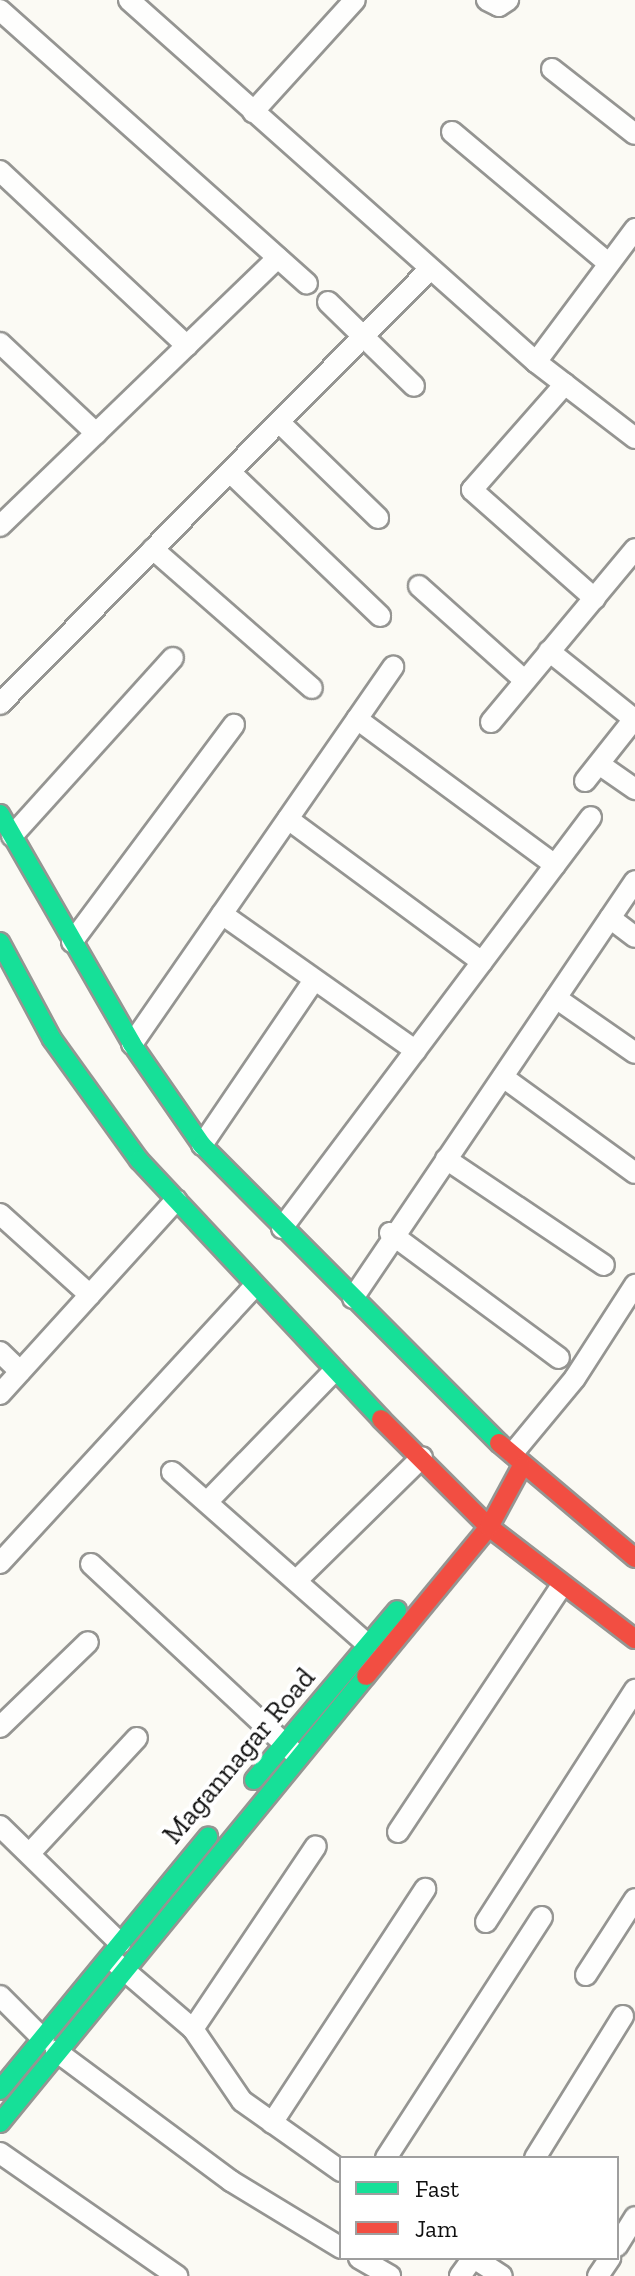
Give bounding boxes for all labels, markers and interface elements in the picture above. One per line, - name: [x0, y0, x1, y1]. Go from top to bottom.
- street label: Magannagar Road: [156, 1661, 322, 1851]
- legend: [339, 2156, 619, 2260]
- text: Fast: [415, 2174, 459, 2203]
- text: Jam: [415, 2214, 458, 2243]

